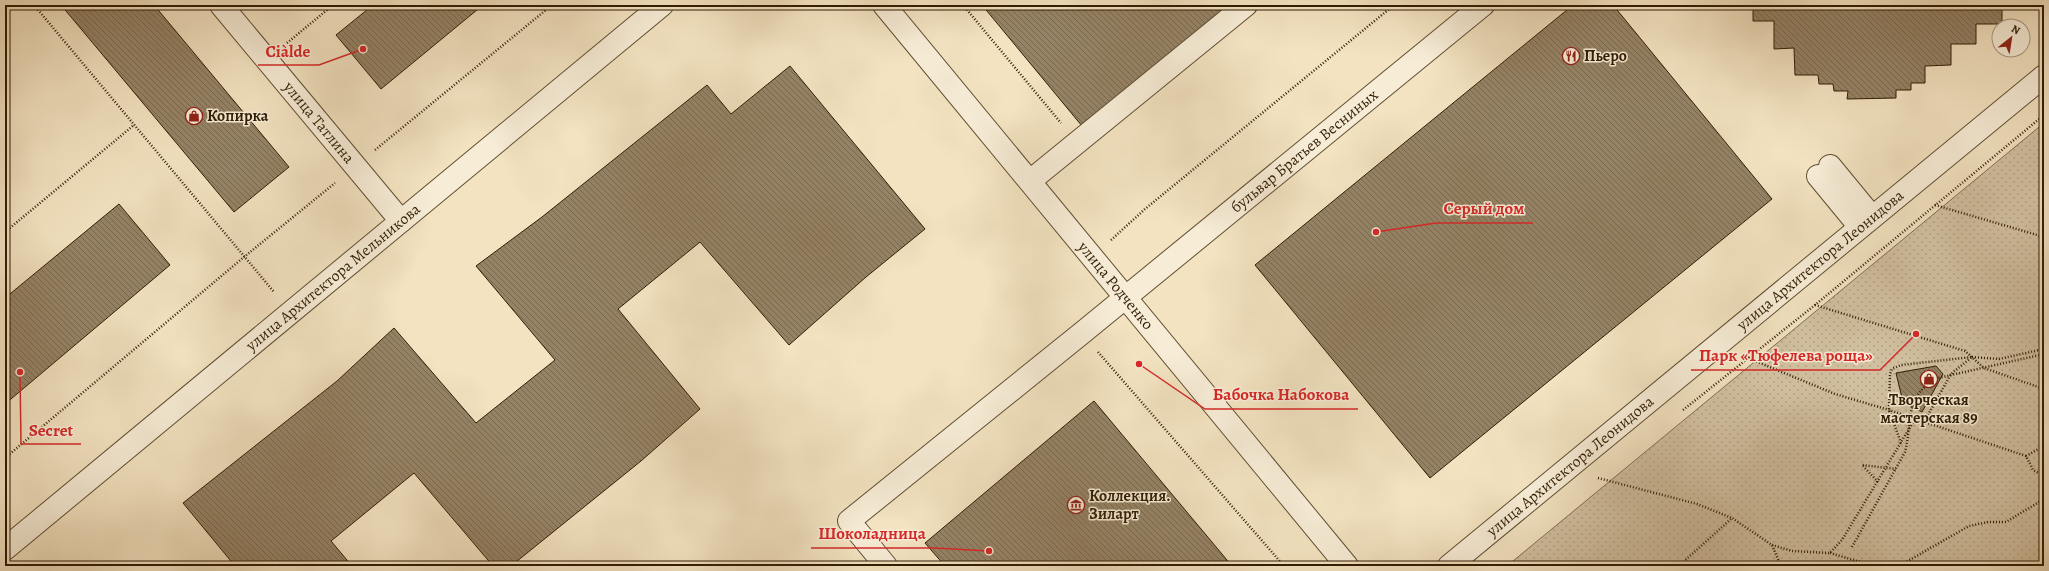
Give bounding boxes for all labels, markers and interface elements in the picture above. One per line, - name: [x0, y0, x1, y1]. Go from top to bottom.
- north arrow: [1991, 18, 2031, 58]
- text: N: [2009, 21, 2023, 38]
- callout: Ciàlde: [258, 36, 319, 65]
- text: Ciàlde: [266, 40, 311, 63]
- place label: Пьеро: [1584, 45, 1627, 67]
- restaurant icon: Пьеро: [1561, 46, 1581, 66]
- street label: улица Татлина: [278, 76, 360, 169]
- street label: бульвар Братьев Весниных: [1226, 84, 1383, 218]
- place label: Копирка: [207, 105, 269, 127]
- shop icon: Копирка: [184, 106, 204, 126]
- street label: улица Архитектора Леонидова: [1731, 184, 1909, 336]
- callout: Серый дом: [1436, 194, 1533, 223]
- text: Серый дом: [1443, 197, 1525, 220]
- street label: улица Архитектора Мельникова: [240, 198, 426, 357]
- street label: улица Родченко: [1072, 236, 1159, 335]
- callout: Парк «Тюфелева роща»: [1691, 341, 1880, 370]
- text: Парк «Тюфелева роща»: [1699, 344, 1873, 367]
- shop icon: Творческая мастерская 89: [1919, 369, 1939, 389]
- callout: Бабочка Набокова: [1205, 380, 1358, 409]
- text: Бабочка Набокова: [1213, 383, 1350, 406]
- place label: Творческая мастерская 89: [1880, 389, 1978, 429]
- street label: улица Архитектора Леонидова: [1481, 390, 1659, 542]
- callout: Secret: [21, 415, 81, 444]
- text: Secret: [29, 419, 74, 442]
- place label: Коллекция. Зиларт: [1089, 485, 1171, 525]
- museum icon: Коллекция. Зиларт: [1066, 495, 1086, 515]
- callout: Шоколадница: [811, 519, 934, 548]
- text: Шоколадница: [818, 522, 927, 545]

